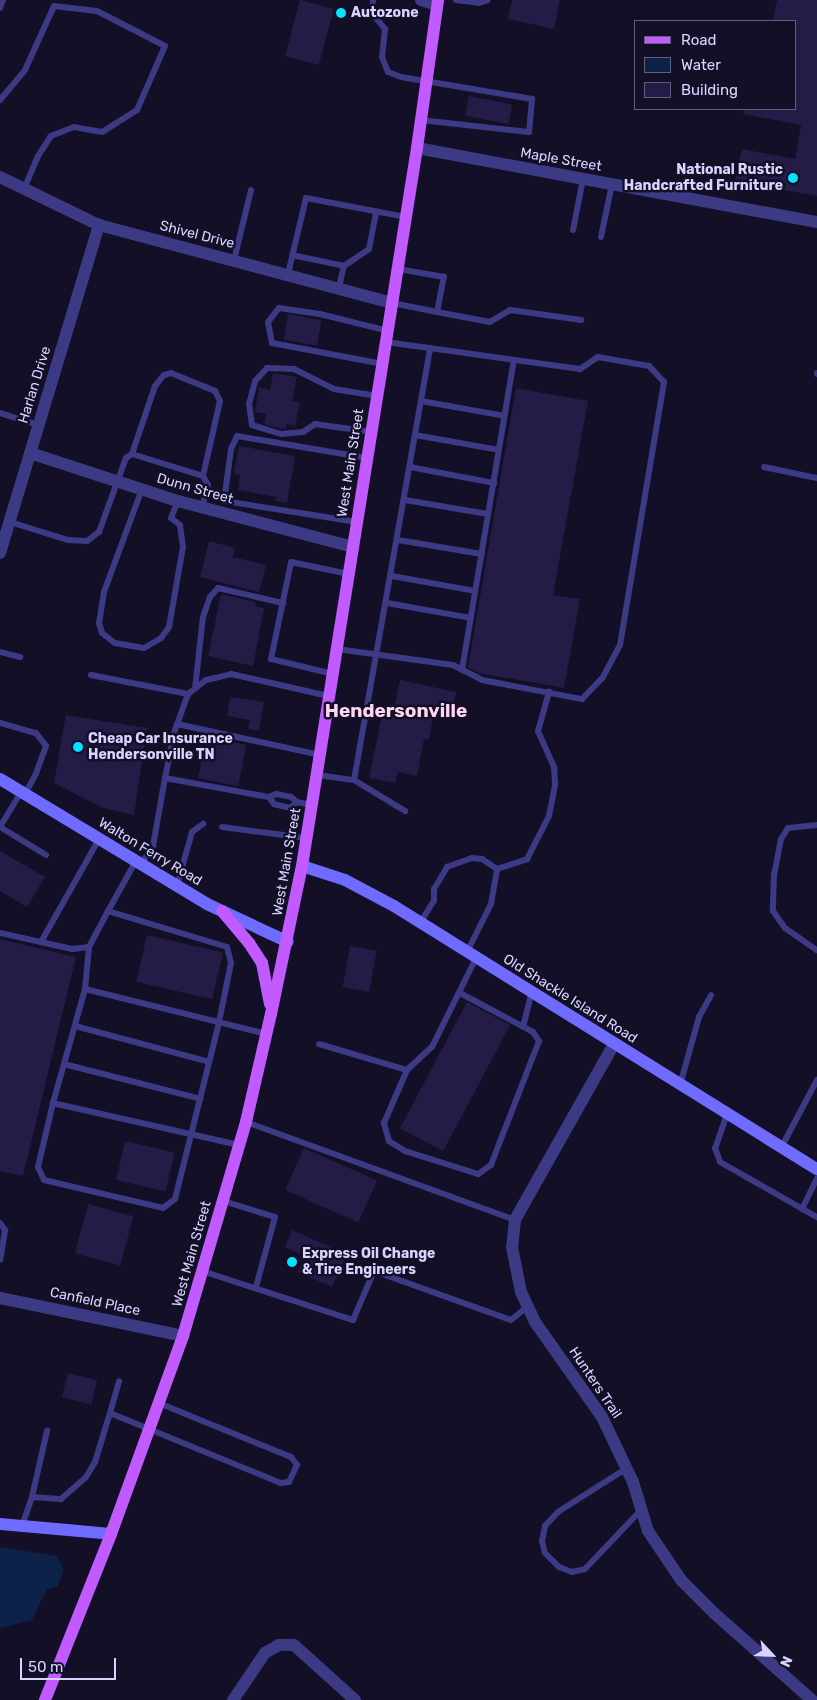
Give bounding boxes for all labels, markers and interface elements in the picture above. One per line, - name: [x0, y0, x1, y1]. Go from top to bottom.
- place label: Autozone: [351, 5, 418, 21]
- marker: Autozone: [335, 7, 347, 19]
- legend: [634, 20, 797, 110]
- text: Road: [681, 31, 717, 49]
- text: Water: [681, 56, 721, 74]
- text: Building: [681, 81, 738, 99]
- street label: Maple Street: [519, 145, 603, 175]
- place label: National Rustic Handcrafted Furniture: [624, 162, 783, 194]
- marker: National Rustic Handcrafted Furniture: [787, 172, 799, 184]
- street label: Shivel Drive: [158, 218, 236, 252]
- street label: Harlan Drive: [15, 344, 55, 426]
- street label: West Main Street: [334, 408, 368, 518]
- street label: Dunn Street: [155, 470, 235, 508]
- district label: Hendersonville: [325, 700, 467, 722]
- place label: Cheap Car Insurance Hendersonville TN: [88, 731, 233, 764]
- marker: Cheap Car Insurance Hendersonville TN: [72, 741, 84, 753]
- street label: West Main Street: [269, 807, 305, 917]
- street label: Walton Ferry Road: [95, 814, 205, 890]
- street label: Old Shackle Island Road: [500, 951, 640, 1047]
- street label: West Main Street: [169, 1199, 215, 1309]
- place label: Express Oil Change & Tire Engineers: [302, 1246, 435, 1278]
- marker: Express Oil Change & Tire Engineers: [286, 1256, 298, 1268]
- street label: Canfield Place: [48, 1284, 142, 1320]
- street label: Hunters Trail: [565, 1344, 625, 1422]
- north arrow: [747, 1630, 797, 1680]
- scale bar: [22, 1648, 119, 1680]
- text: N: [776, 1653, 796, 1670]
- text: 50 m: [28, 1658, 63, 1676]

